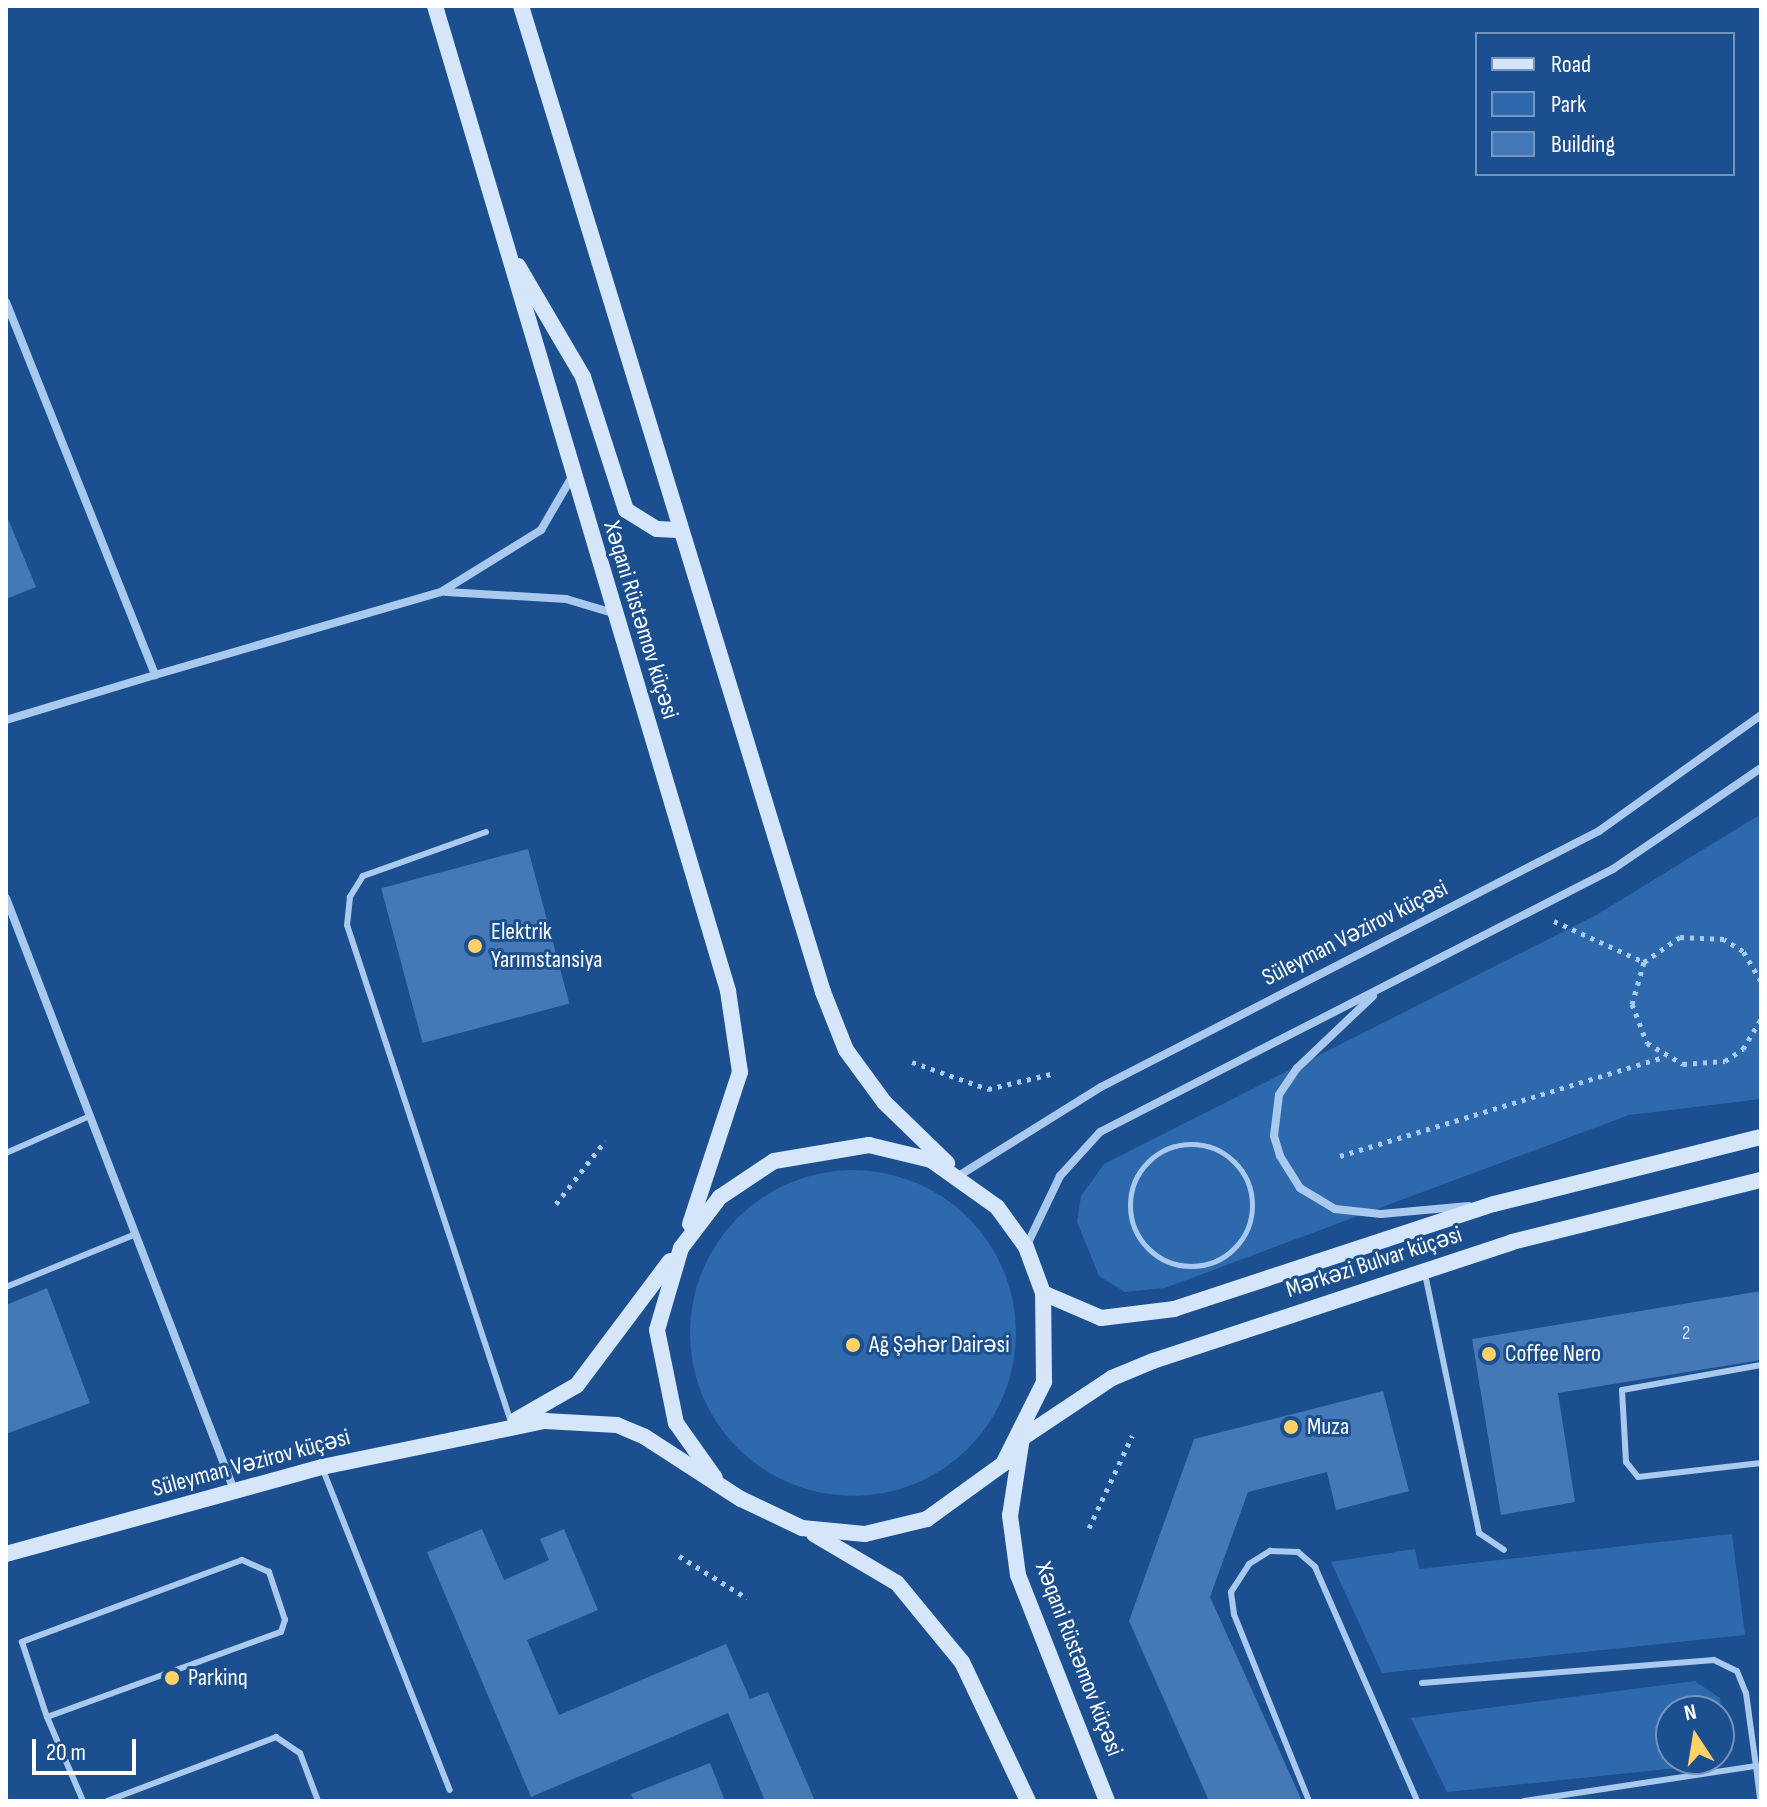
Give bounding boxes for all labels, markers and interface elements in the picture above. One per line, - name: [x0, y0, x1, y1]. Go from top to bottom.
- legend: [1475, 32, 1735, 176]
- text: Road: [1551, 50, 1591, 79]
- text: Park: [1551, 90, 1586, 119]
- text: Building: [1551, 130, 1615, 159]
- street label: Xəqani Rüstəmov küçəsi: [597, 518, 685, 722]
- street label: Süleyman Vəzirov küçəsi: [1258, 874, 1452, 992]
- place label: Elektrik Yarımstansiya: [491, 918, 603, 974]
- marker: Elektrik Yarımstansiya: [466, 937, 484, 955]
- street label: Mərkəzi Bulvar küçəsi: [1282, 1220, 1466, 1304]
- house number: 2: [1682, 1321, 1690, 1345]
- place label: Ağ Şəhər Dairəsi: [869, 1331, 1010, 1359]
- marker: Ağ Şəhər Dairəsi: [844, 1336, 862, 1354]
- place label: Coffee Nero: [1505, 1340, 1601, 1368]
- marker: Coffee Nero: [1480, 1345, 1498, 1363]
- place label: Muza: [1307, 1413, 1349, 1441]
- marker: Muza: [1282, 1418, 1300, 1436]
- street label: Süleyman Vəzirov küçəsi: [149, 1423, 353, 1503]
- street label: Xəqani Rüstəmov küçəsi: [1029, 1558, 1129, 1760]
- place label: Parkinq: [188, 1664, 248, 1692]
- marker: Parkinq: [163, 1669, 181, 1687]
- north arrow: [1655, 1695, 1735, 1775]
- text: N: [1682, 1699, 1699, 1727]
- scale bar: [36, 1723, 140, 1773]
- text: 20 m: [46, 1738, 86, 1767]

